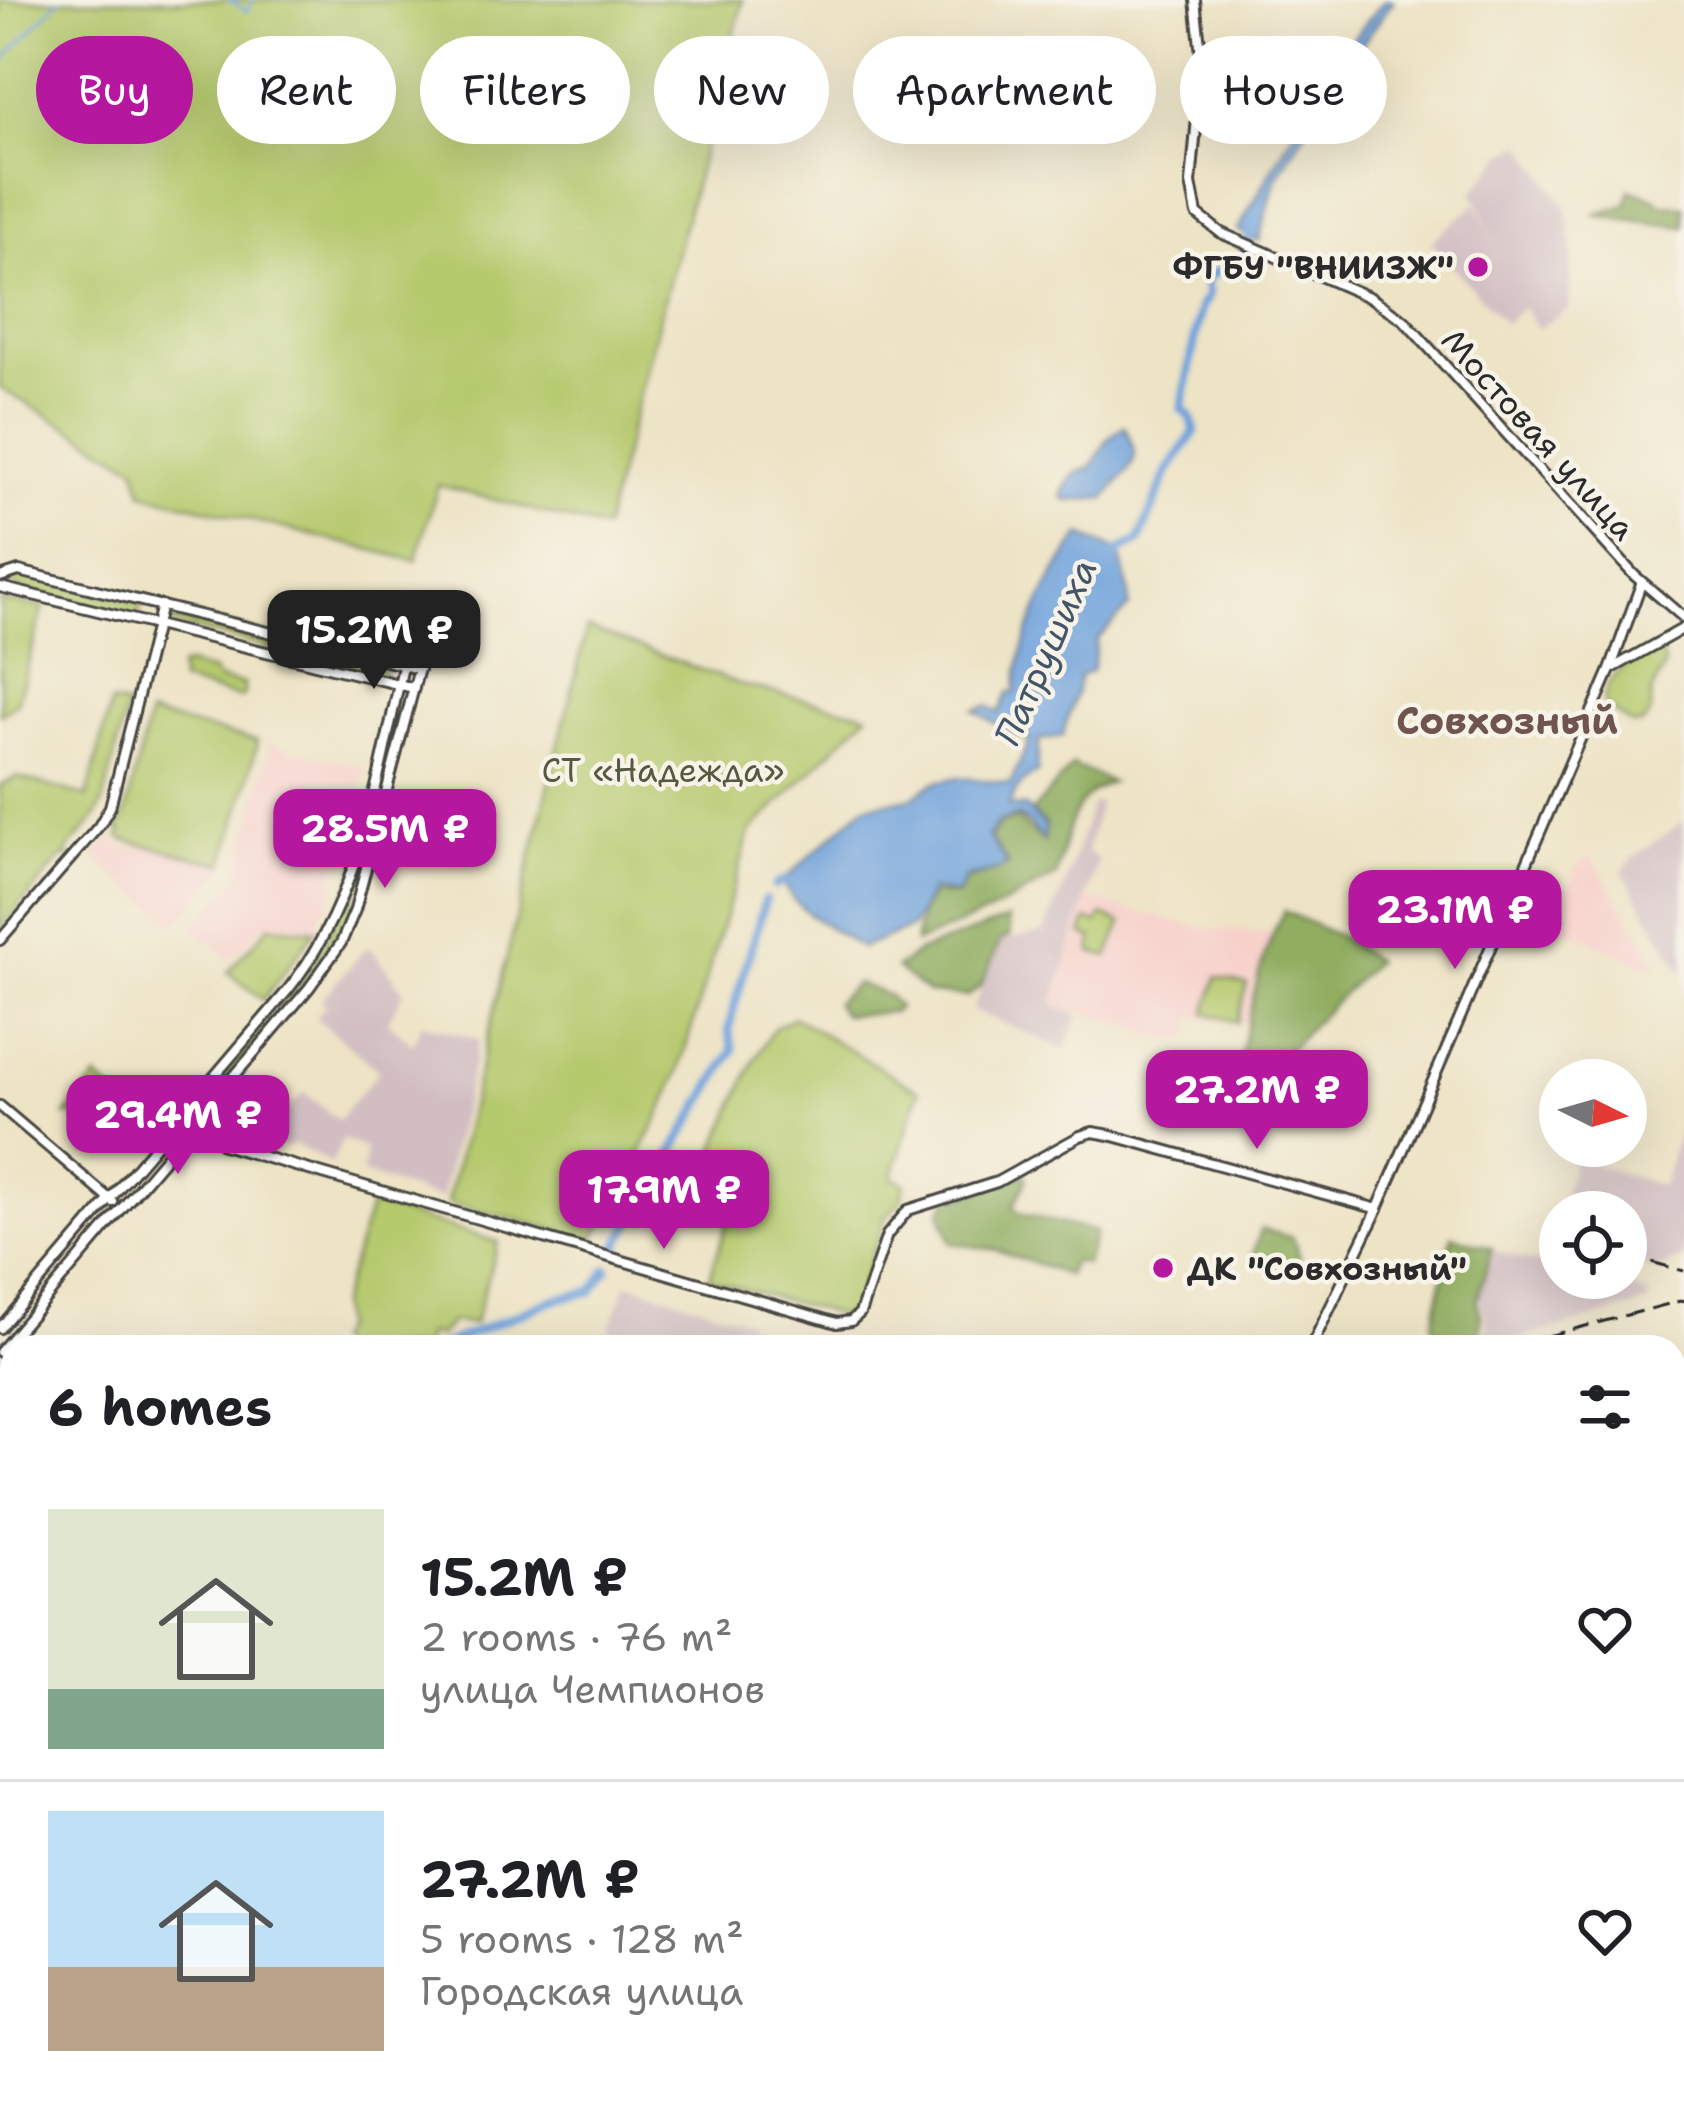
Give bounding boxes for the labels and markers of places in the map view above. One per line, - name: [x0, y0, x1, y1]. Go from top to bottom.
- place label: ФГБУ "ВНИИЗЖ": [1173, 245, 1454, 290]
- marker: ФГБУ "ВНИИЗЖ": [1465, 254, 1491, 280]
- pin: 15.2M ₽: [263, 590, 485, 692]
- pin: 28.5M ₽: [274, 789, 496, 891]
- pin: 23.1M ₽: [1344, 870, 1566, 972]
- pin: 27.2M ₽: [1146, 1050, 1368, 1152]
- pin: 29.4M ₽: [67, 1075, 289, 1177]
- pin: 17.9M ₽: [553, 1150, 775, 1252]
- place label: ДК "Совхозный": [1187, 1246, 1467, 1291]
- marker: ДК "Совхозный": [1150, 1255, 1176, 1281]

